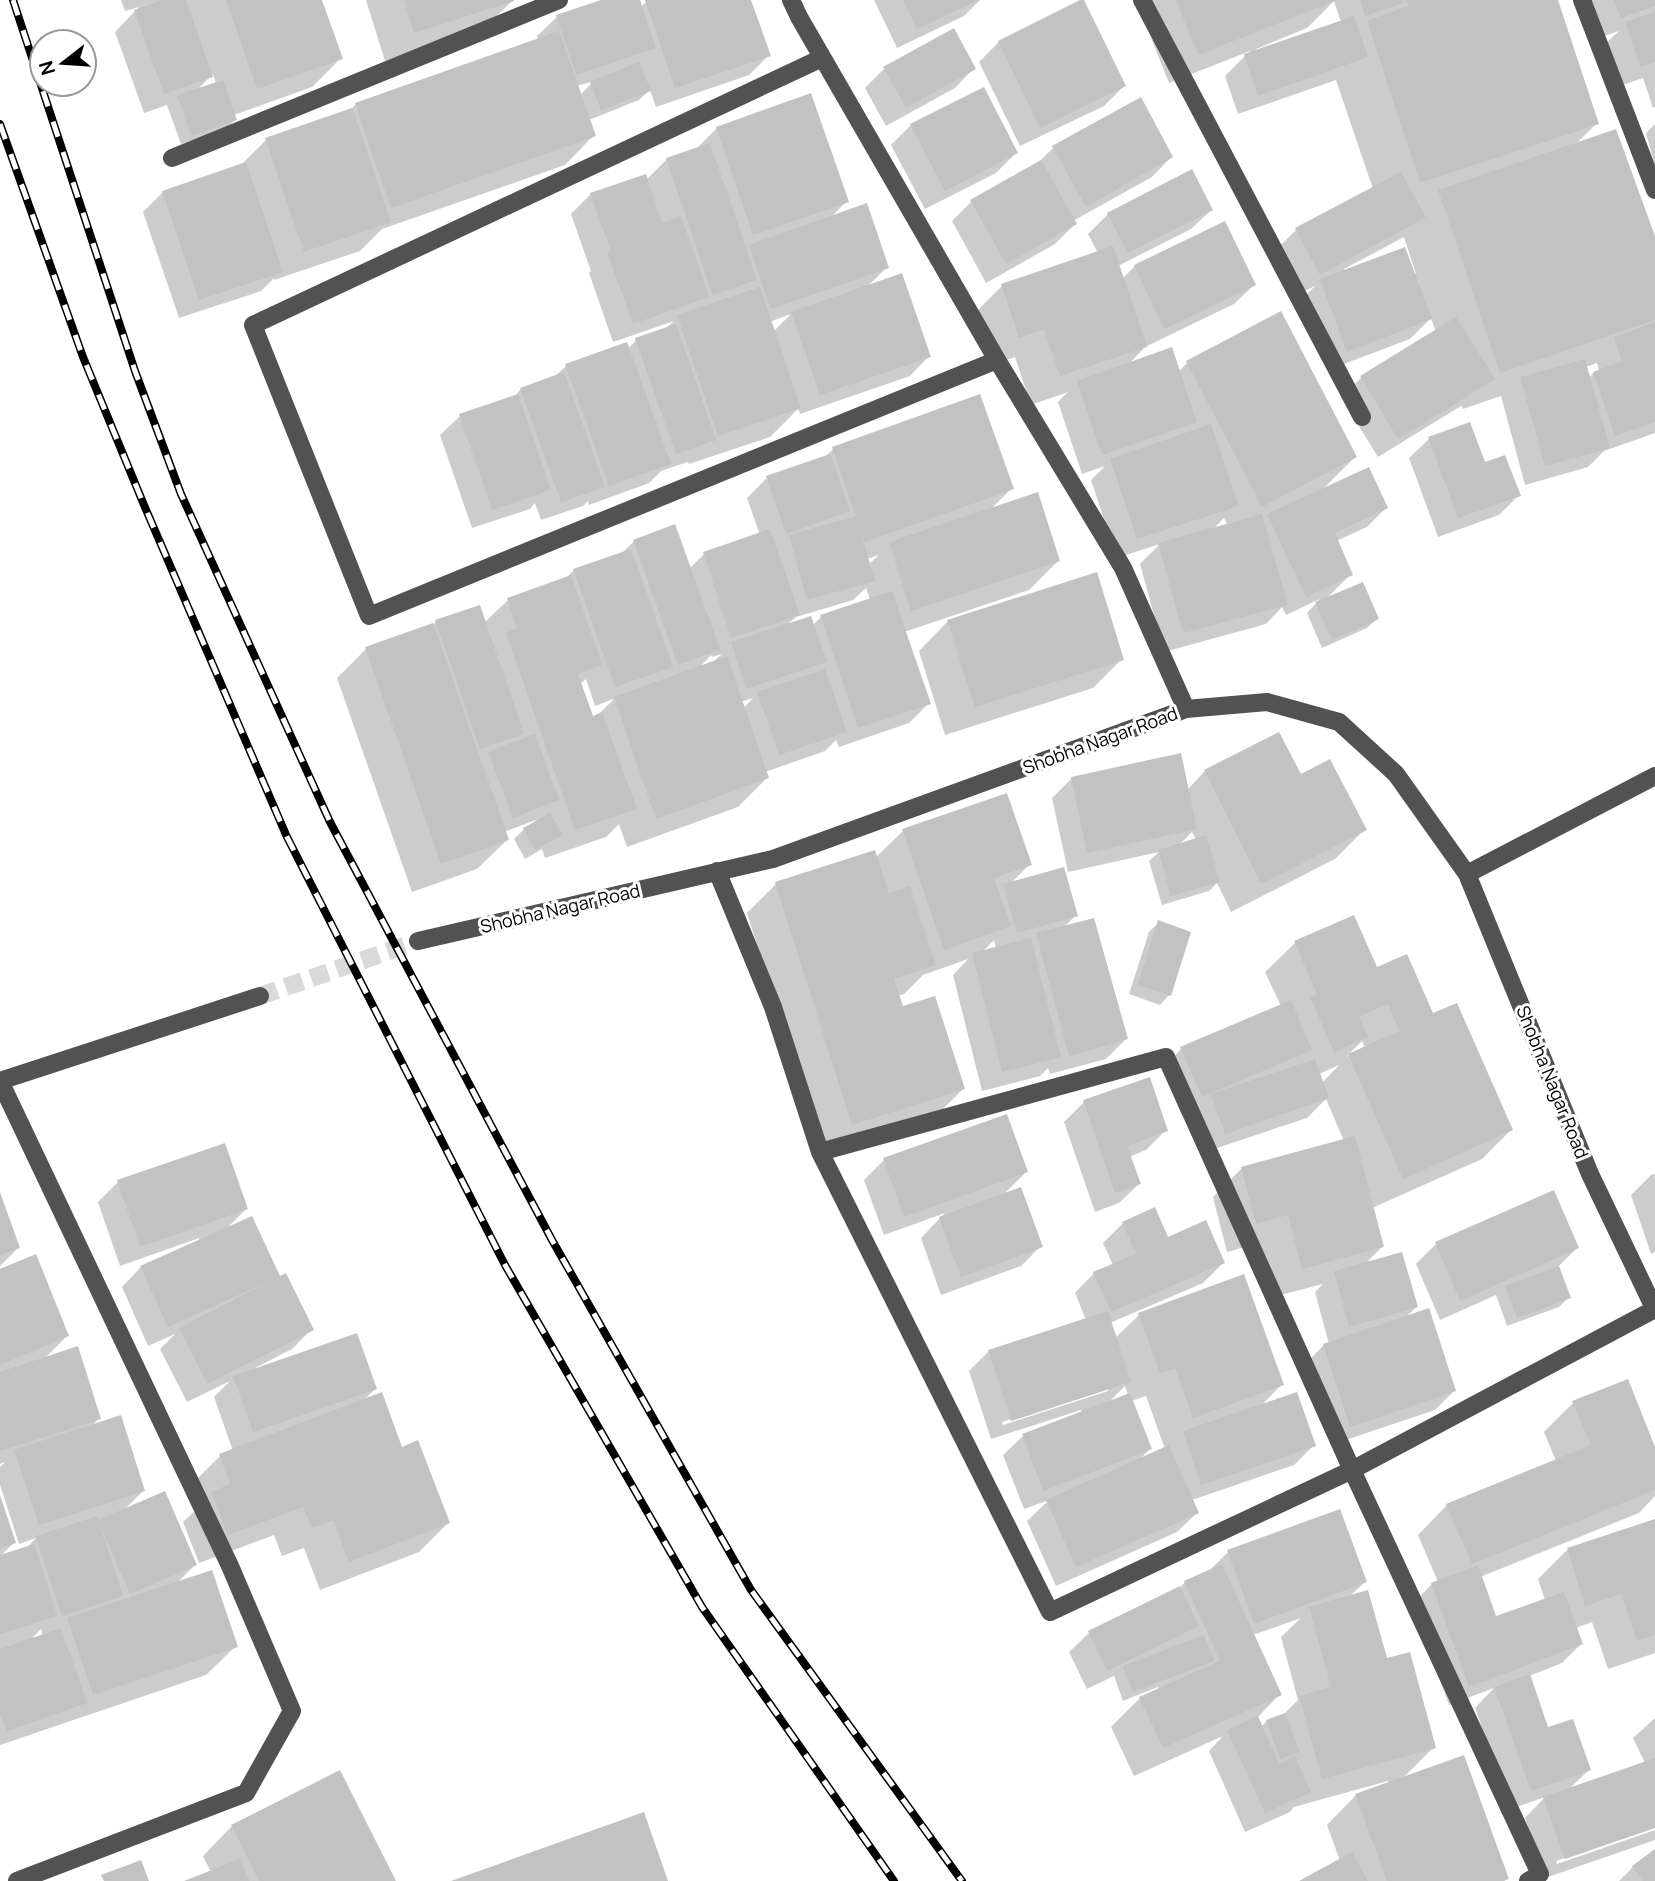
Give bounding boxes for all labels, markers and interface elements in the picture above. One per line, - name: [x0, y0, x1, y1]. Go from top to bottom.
- north arrow: [28, 28, 98, 98]
- text: N: [32, 58, 61, 78]
- street label: Shobha Nagar Road: [1019, 701, 1181, 779]
- street label: Shobha Nagar Road: [478, 878, 642, 938]
- street label: Shobha Nagar Road: [1511, 1002, 1595, 1162]

